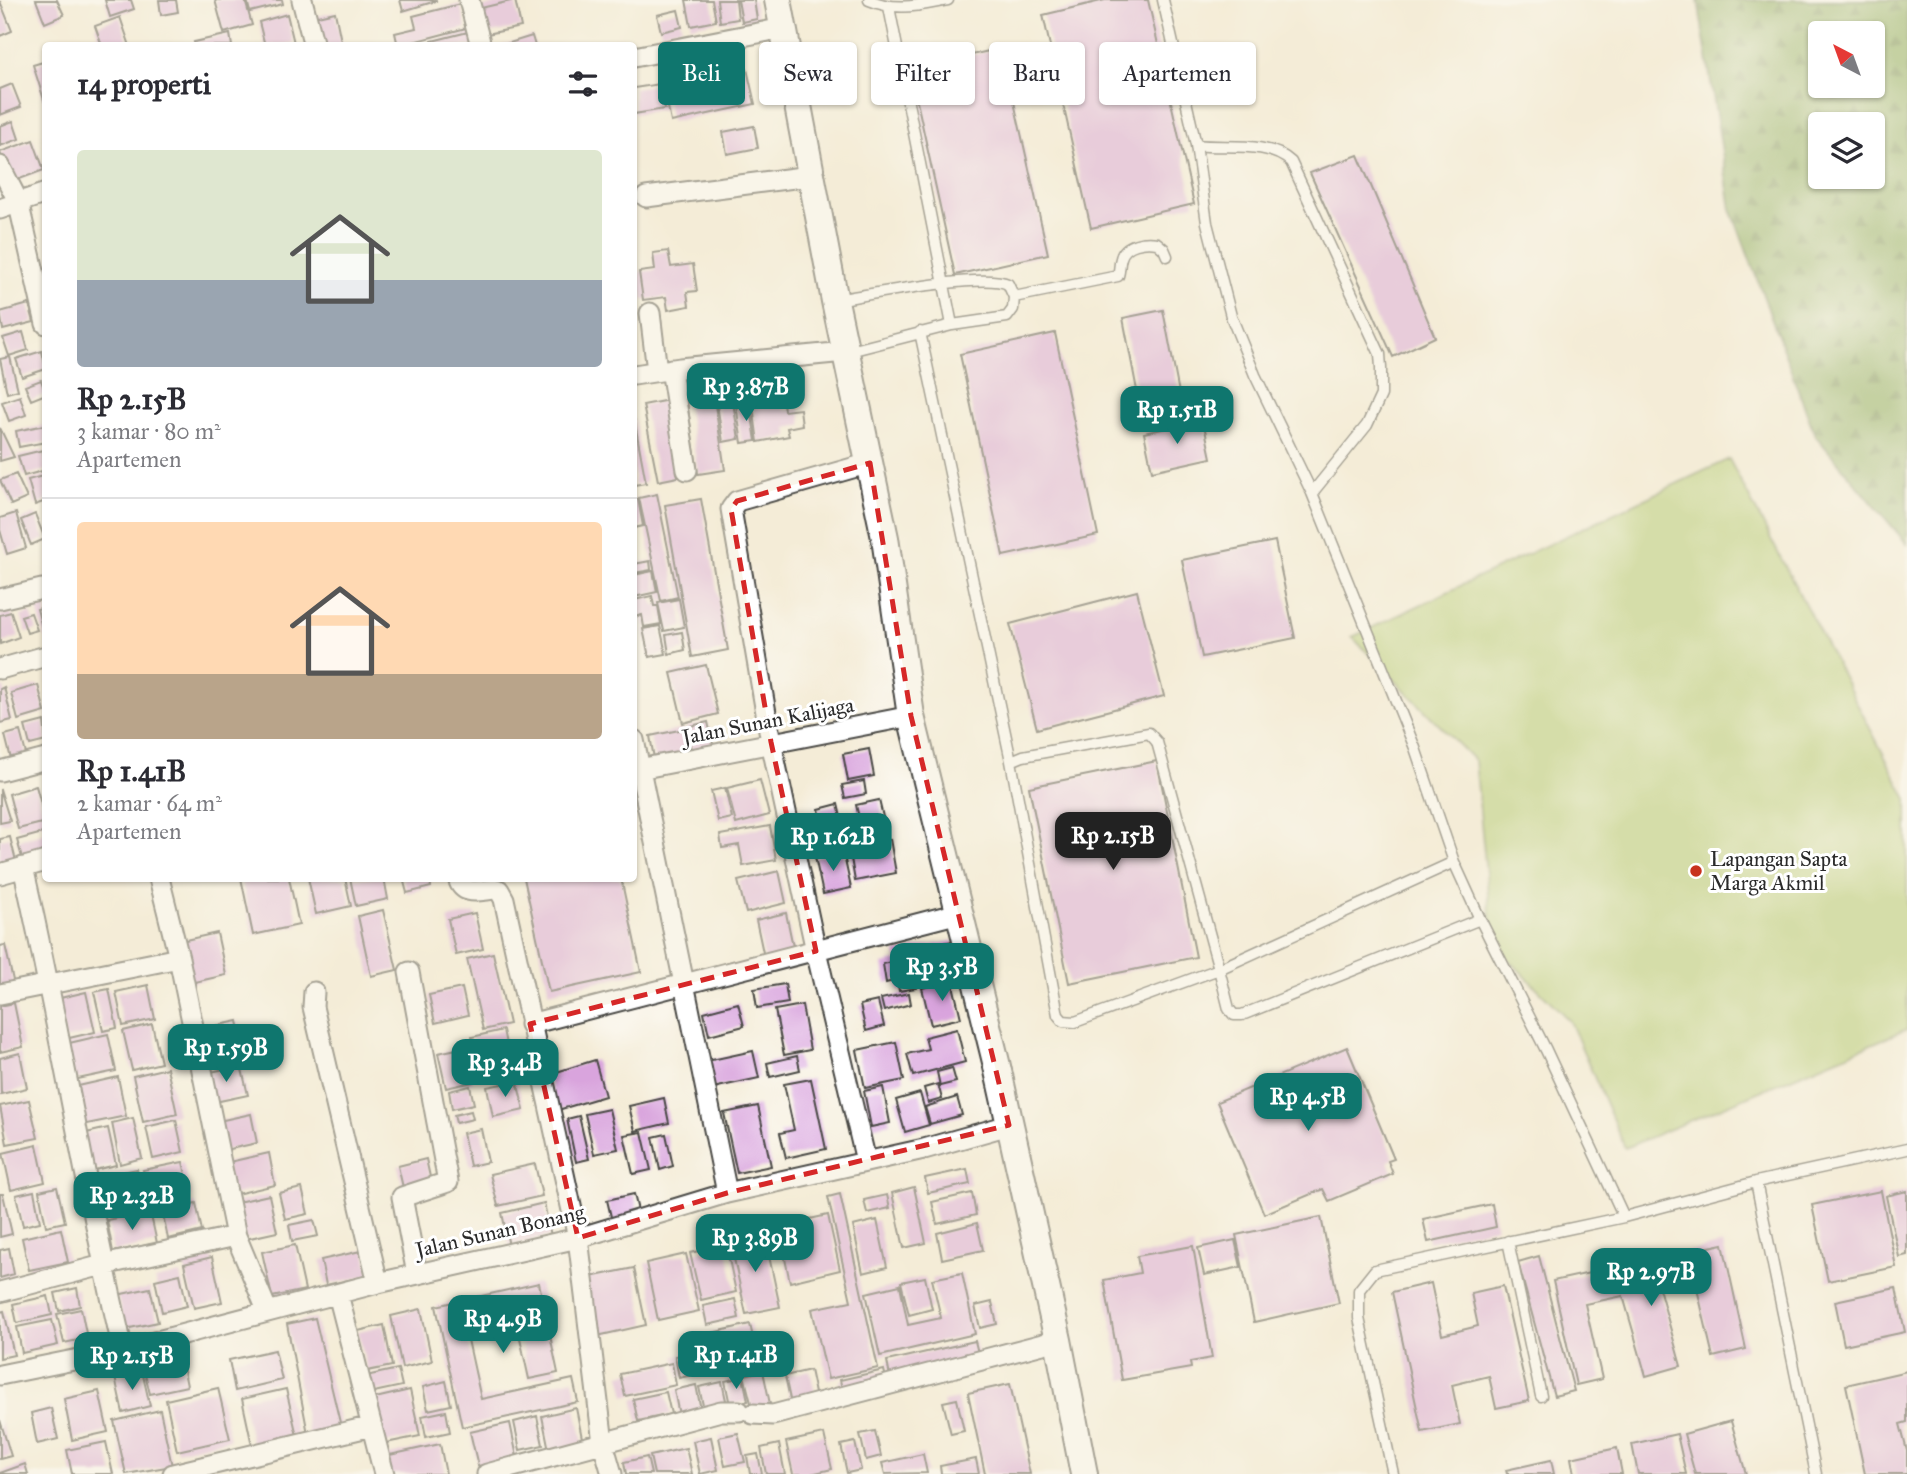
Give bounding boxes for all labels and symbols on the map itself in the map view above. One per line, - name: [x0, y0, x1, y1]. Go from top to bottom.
- north arrow: [1808, 21, 1885, 98]
- pin: Rp 3.87B: [674, 364, 818, 423]
- pin: Rp 1.51B: [1105, 386, 1249, 446]
- street label: Jalan Sunan Kalijaga: [678, 692, 856, 751]
- pin: Rp 2.15B: [1041, 812, 1185, 872]
- pin: Rp 1.62B: [761, 814, 905, 873]
- place label: Lapangan Sapta Marga Akmil: [1710, 846, 1848, 896]
- marker: Lapangan Sapta Marga Akmil: [1688, 863, 1704, 879]
- pin: Rp 3.5B: [877, 944, 1007, 1003]
- pin: Rp 1.59B: [154, 1024, 298, 1084]
- pin: Rp 3.4B: [440, 1040, 570, 1099]
- pin: Rp 4.5B: [1243, 1074, 1373, 1133]
- pin: Rp 2.32B: [60, 1172, 204, 1232]
- street label: Jalan Sunan Bonang: [411, 1199, 587, 1264]
- pin: Rp 3.89B: [683, 1214, 827, 1274]
- pin: Rp 2.97B: [1579, 1248, 1723, 1308]
- pin: Rp 4.9B: [438, 1296, 568, 1355]
- pin: Rp 2.15B: [60, 1332, 204, 1392]
- pin: Rp 1.41B: [664, 1332, 808, 1391]

